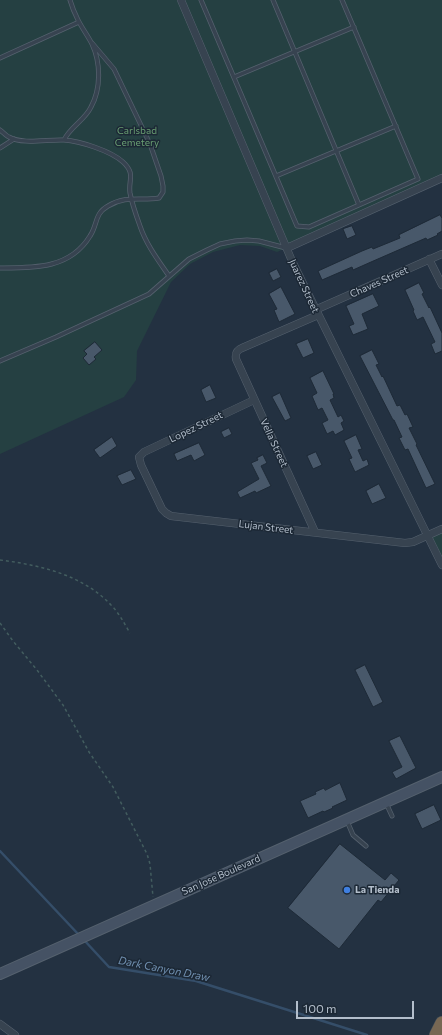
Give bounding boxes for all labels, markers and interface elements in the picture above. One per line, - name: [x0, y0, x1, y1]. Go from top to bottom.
- park label: Carlsbad Cemetery: [115, 125, 159, 148]
- street label: Juarez Street: [286, 257, 322, 315]
- street label: Chaves Street: [348, 264, 410, 300]
- street label: Lopez Street: [167, 409, 225, 445]
- street label: Vella Street: [258, 417, 290, 469]
- street label: Lujan Street: [238, 518, 294, 536]
- street label: San Jose Boulevard: [180, 852, 262, 898]
- place label: La Tienda: [355, 884, 399, 896]
- marker: La Tienda: [342, 885, 352, 895]
- water label: Dark Canyon Draw: [117, 954, 211, 984]
- scale bar: [298, 993, 416, 1019]
- text: 100 m: [303, 1001, 337, 1015]

